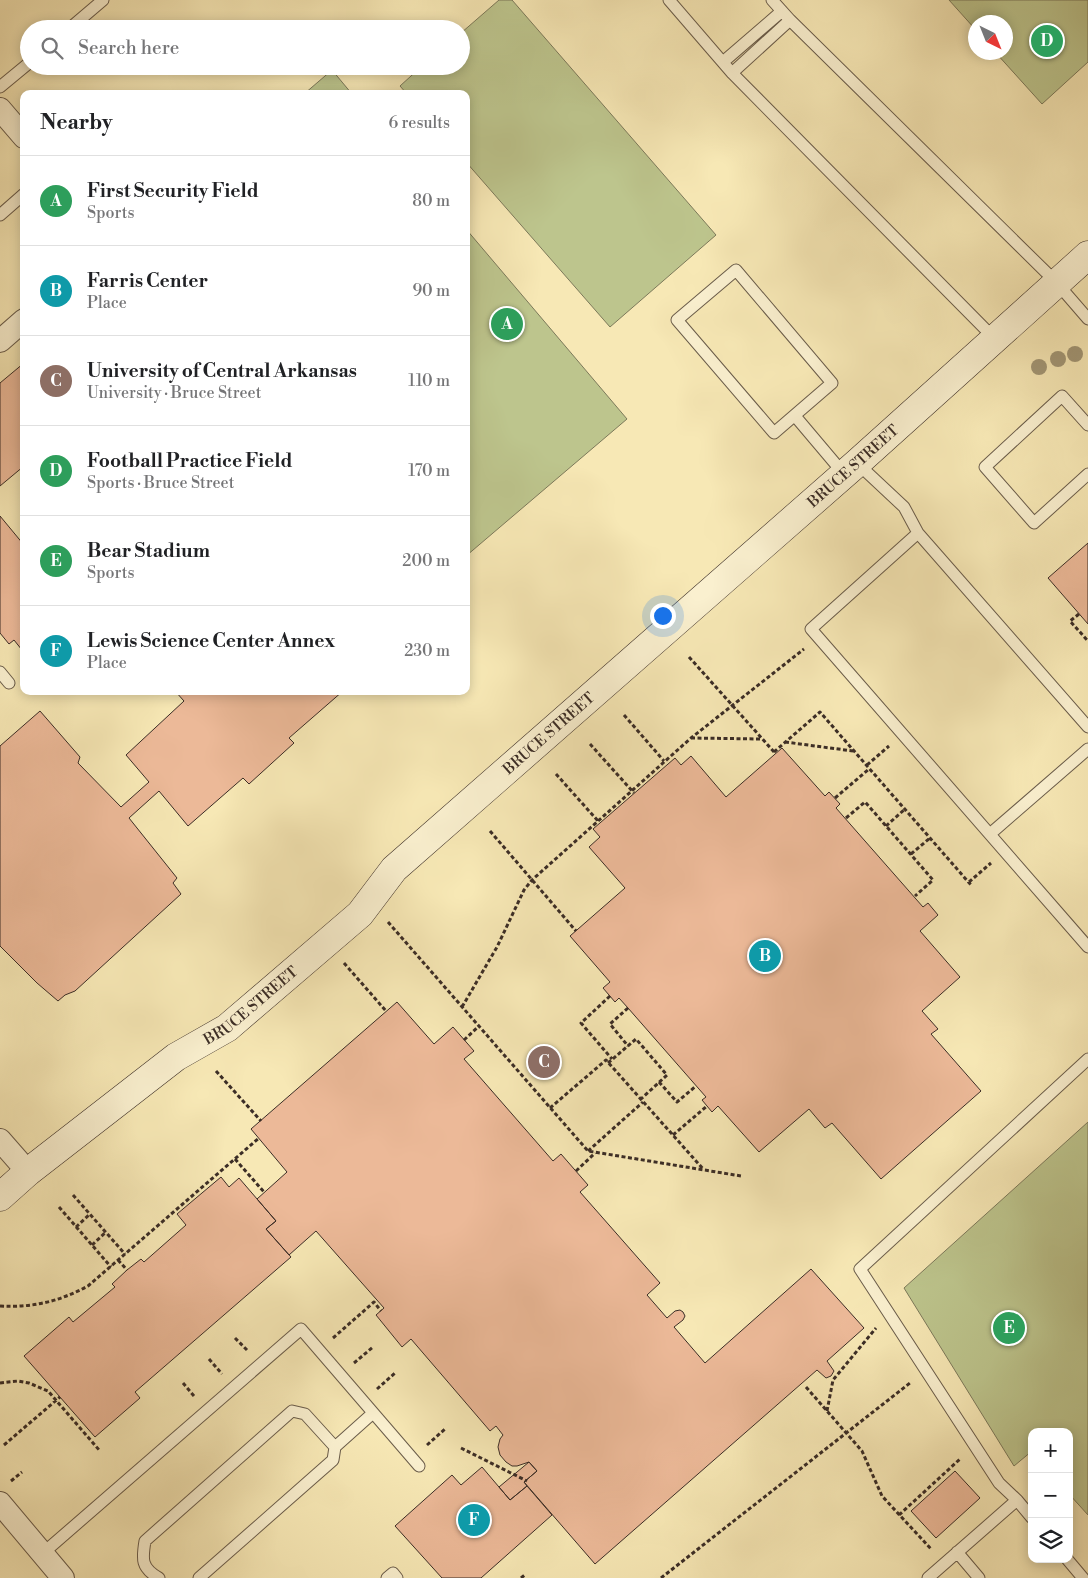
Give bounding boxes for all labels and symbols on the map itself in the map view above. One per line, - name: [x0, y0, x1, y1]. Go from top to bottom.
- north arrow: [968, 15, 1013, 60]
- pin: D: [1031, 22, 1063, 60]
- pin: A: [491, 305, 523, 343]
- street label: BRUCE STREET: [803, 420, 903, 512]
- your location: [650, 603, 676, 629]
- street label: BRUCE STREET: [498, 688, 599, 779]
- pin: B: [749, 937, 781, 975]
- street label: BRUCE STREET: [199, 962, 302, 1049]
- pin: C: [528, 1043, 560, 1081]
- pin: E: [993, 1309, 1025, 1347]
- pin: F: [458, 1501, 490, 1539]

